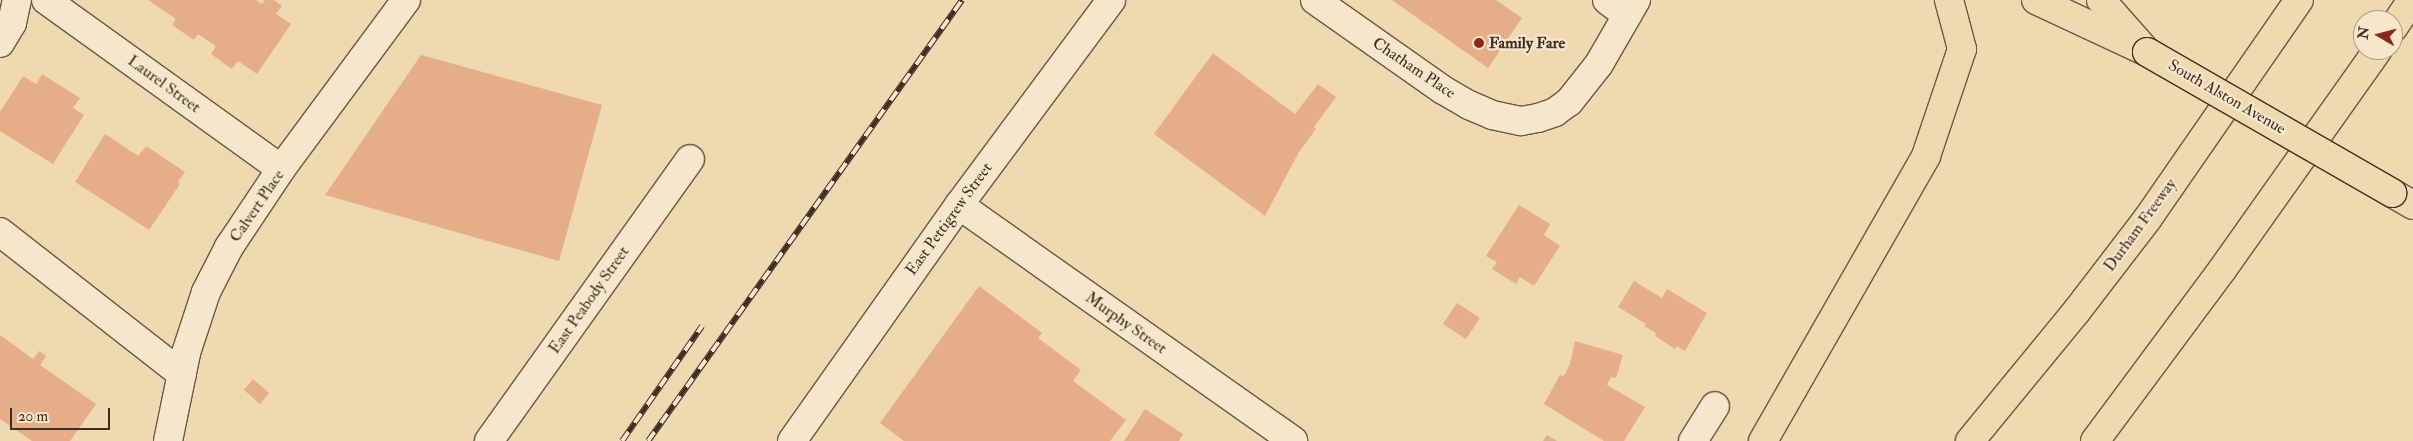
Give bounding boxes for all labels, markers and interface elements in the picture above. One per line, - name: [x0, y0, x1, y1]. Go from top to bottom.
- north arrow: [2353, 10, 2403, 60]
- text: N: [2354, 26, 2373, 40]
- street label: Chatham Place: [1369, 33, 1459, 103]
- place label: Family Fare: [1489, 33, 1565, 53]
- marker: Family Fare: [1473, 37, 1485, 49]
- street label: Laurel Street: [124, 51, 204, 117]
- street label: South Alston Avenue: [2165, 56, 2289, 138]
- street label: East Pettigrew Street: [902, 159, 996, 279]
- street label: Calvert Place: [226, 166, 288, 246]
- street label: Durham Freeway: [2100, 175, 2180, 275]
- street label: East Peabody Street: [545, 243, 633, 357]
- street label: Murphy Street: [1082, 288, 1170, 358]
- scale bar: [12, 398, 112, 430]
- text: 20 m: [18, 407, 48, 426]

